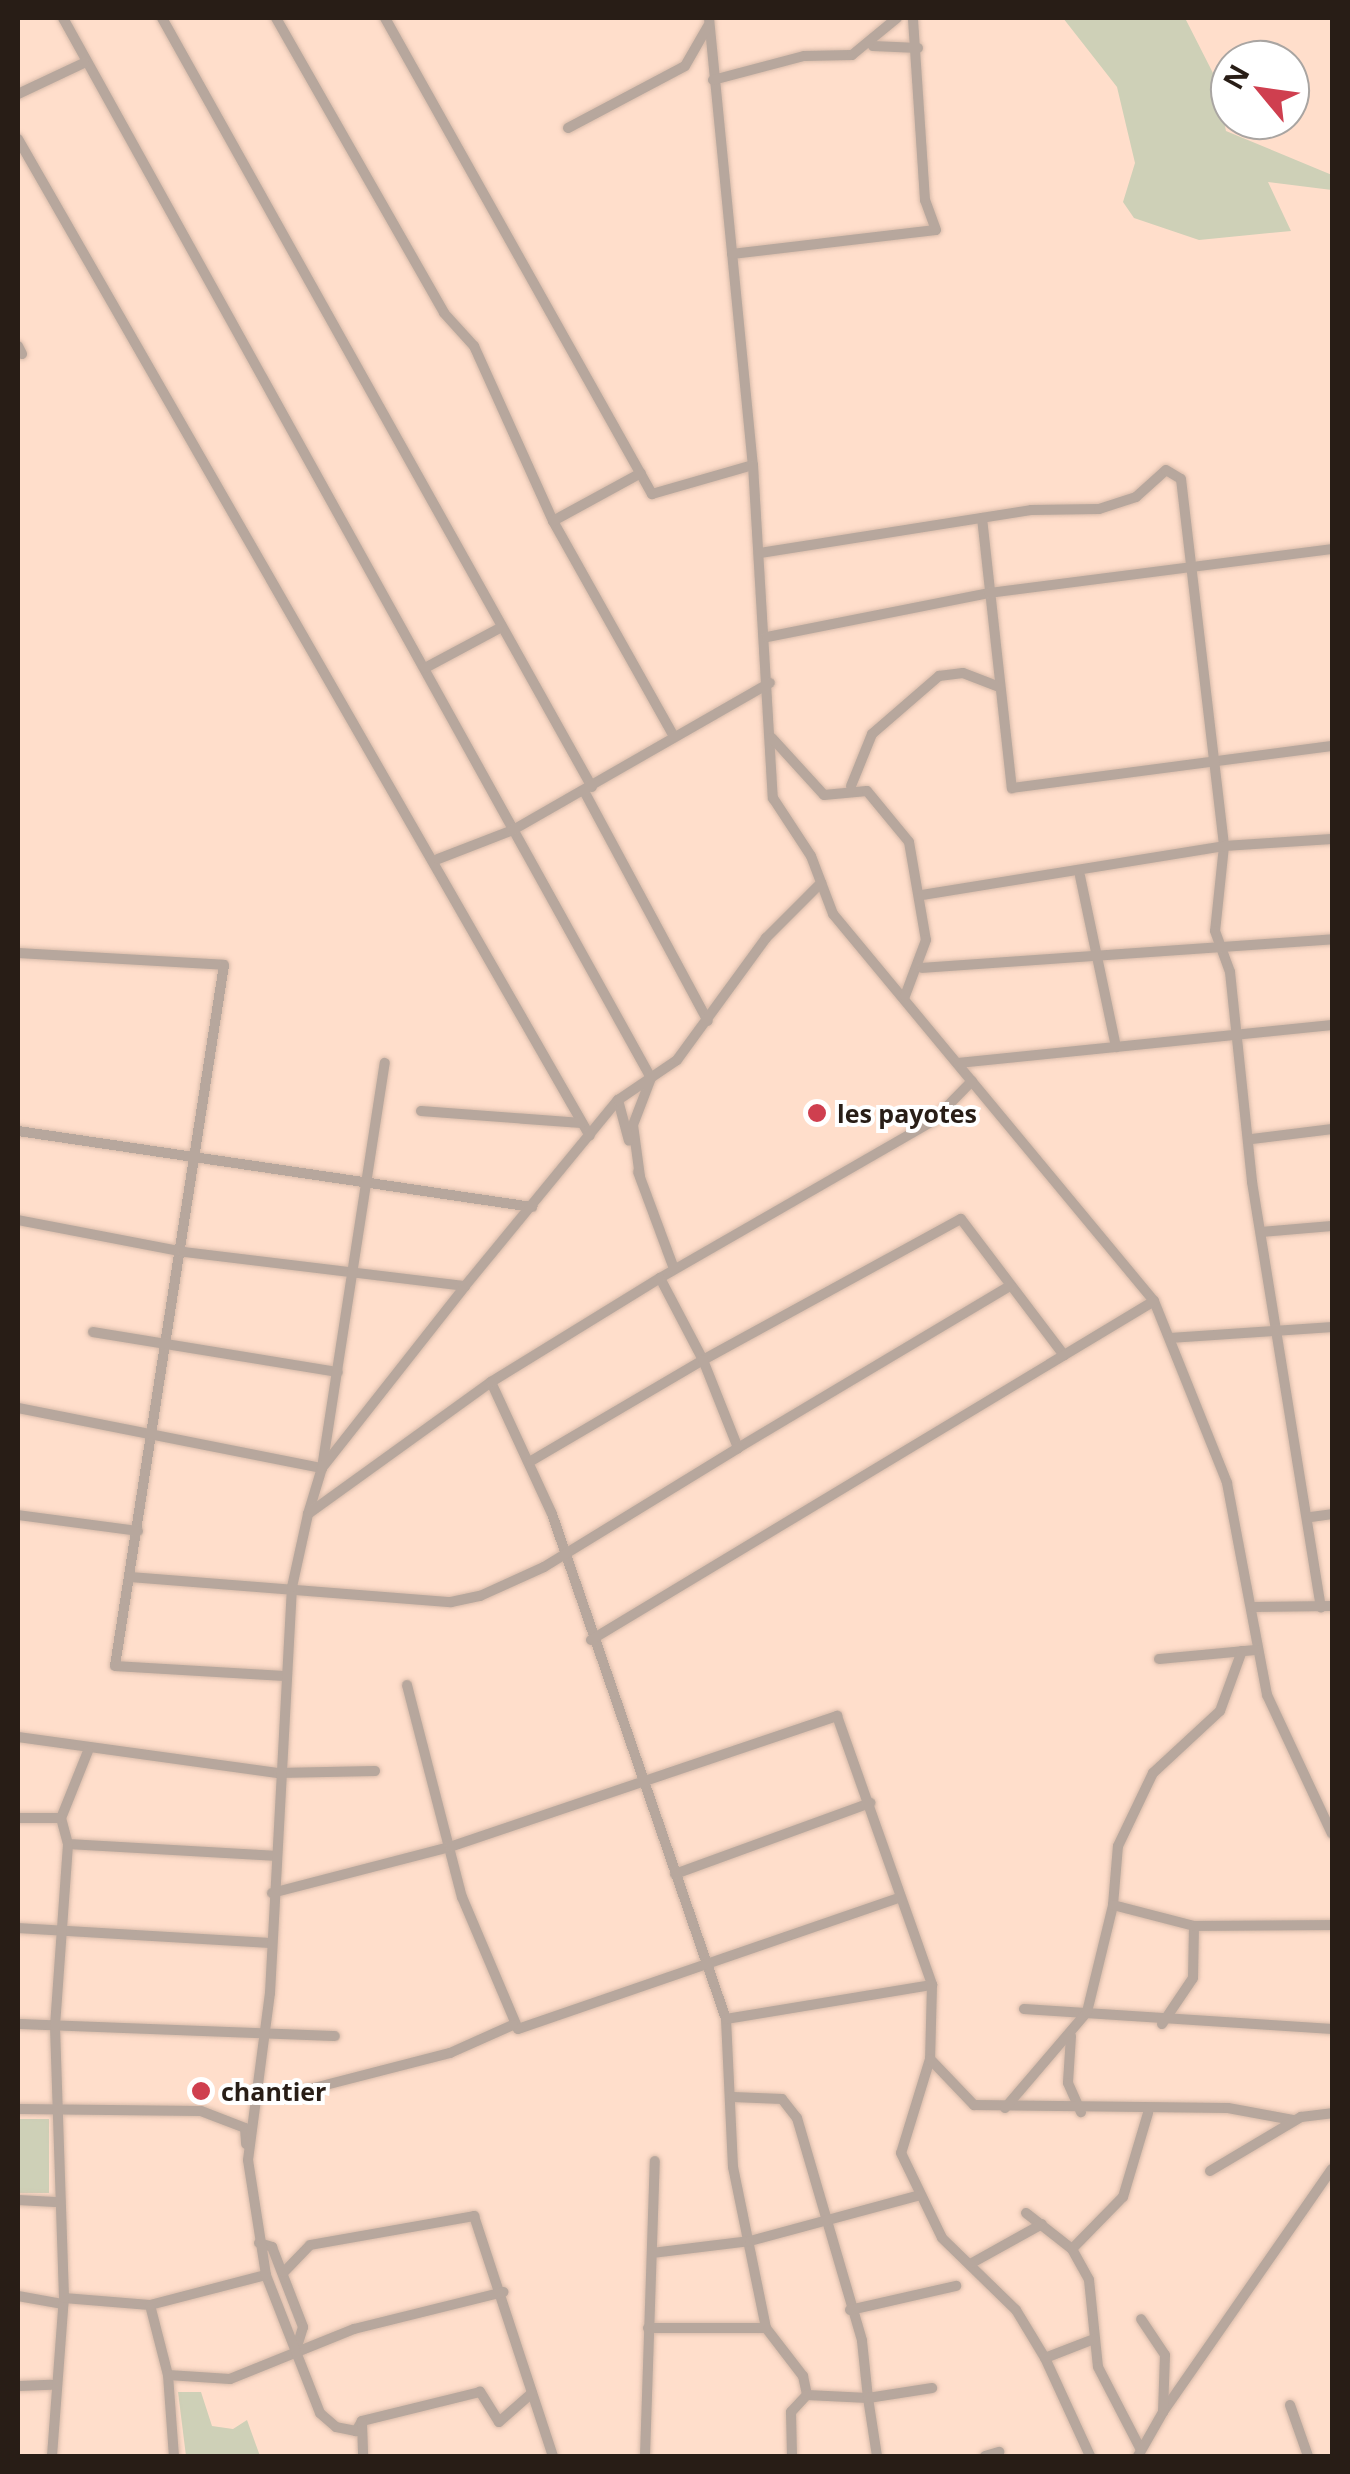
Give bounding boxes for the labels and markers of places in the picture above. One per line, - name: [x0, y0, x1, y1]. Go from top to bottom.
- place label: les payotes: [837, 1098, 977, 1128]
- marker: les payotes: [806, 1102, 828, 1124]
- place label: chantier: [221, 2076, 326, 2106]
- marker: chantier: [190, 2080, 212, 2102]

